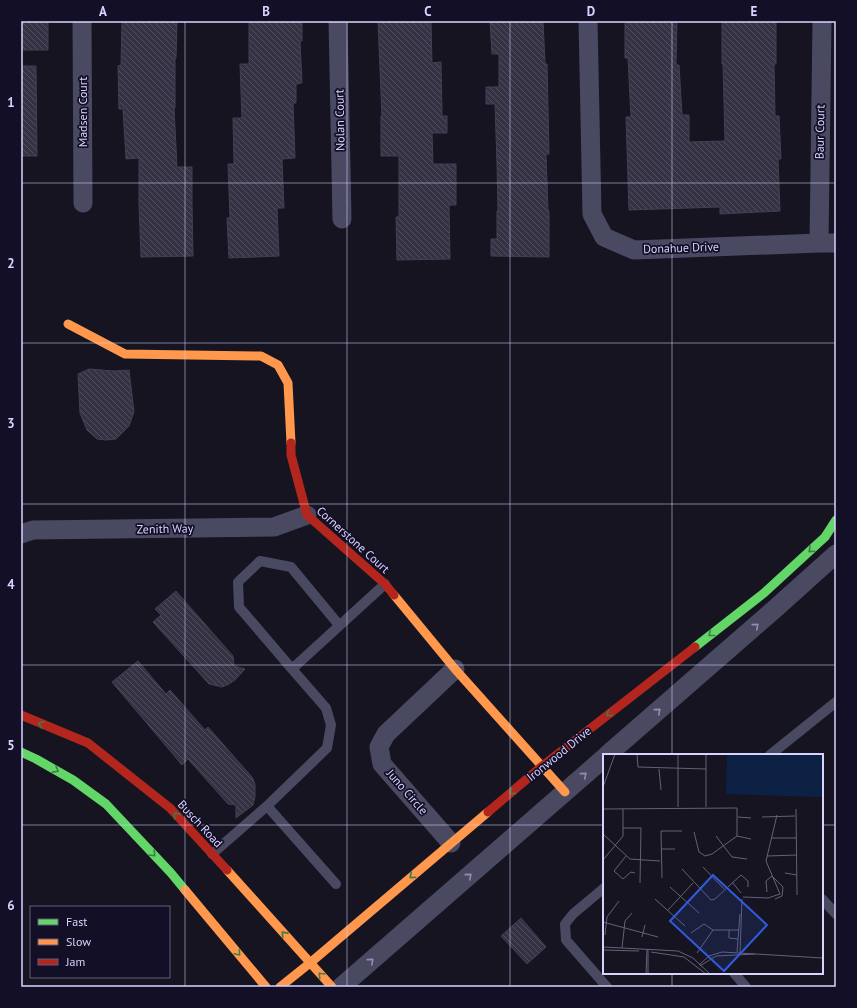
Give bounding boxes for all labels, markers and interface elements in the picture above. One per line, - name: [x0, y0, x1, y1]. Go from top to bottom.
- text: A: [99, 3, 107, 20]
- text: B: [262, 3, 270, 20]
- text: C: [424, 3, 432, 20]
- text: D: [587, 3, 595, 20]
- text: E: [751, 3, 758, 20]
- street label: Madsen Court: [75, 77, 90, 147]
- street label: Nolan Court: [331, 89, 348, 151]
- text: 1: [7, 94, 15, 111]
- street label: Baur Court: [812, 105, 827, 159]
- street label: Donahue Drive: [643, 239, 719, 256]
- text: 2: [7, 255, 15, 272]
- text: 3: [7, 415, 15, 432]
- street label: Cornerstone Court: [314, 503, 393, 576]
- street label: Zenith Way: [137, 521, 194, 536]
- one-way arrow: [808, 545, 815, 552]
- text: 4: [7, 576, 15, 593]
- one-way arrow: [751, 623, 759, 630]
- one-way arrow: [709, 629, 716, 636]
- one-way arrow: [653, 708, 661, 716]
- one-way arrow: [607, 709, 614, 716]
- one-way arrow: [38, 720, 45, 728]
- street label: Ironwood Drive: [523, 723, 594, 784]
- text: 5: [7, 737, 15, 754]
- inset map: [603, 754, 823, 974]
- one-way arrow: [52, 765, 59, 772]
- street label: Juno Circle: [383, 765, 431, 817]
- one-way arrow: [580, 773, 587, 780]
- one-way arrow: [509, 788, 516, 795]
- street label: Busch Road: [175, 797, 226, 850]
- one-way arrow: [174, 812, 181, 820]
- one-way arrow: [149, 849, 156, 857]
- one-way arrow: [410, 872, 417, 879]
- one-way arrow: [464, 874, 471, 881]
- text: 6: [7, 897, 15, 914]
- legend: [30, 906, 170, 978]
- text: Fast: [66, 914, 87, 929]
- one-way arrow: [281, 931, 288, 939]
- text: Slow: [66, 934, 91, 949]
- one-way arrow: [233, 948, 240, 956]
- text: Jam: [65, 954, 85, 969]
- one-way arrow: [366, 959, 373, 966]
- one-way arrow: [318, 972, 326, 980]

